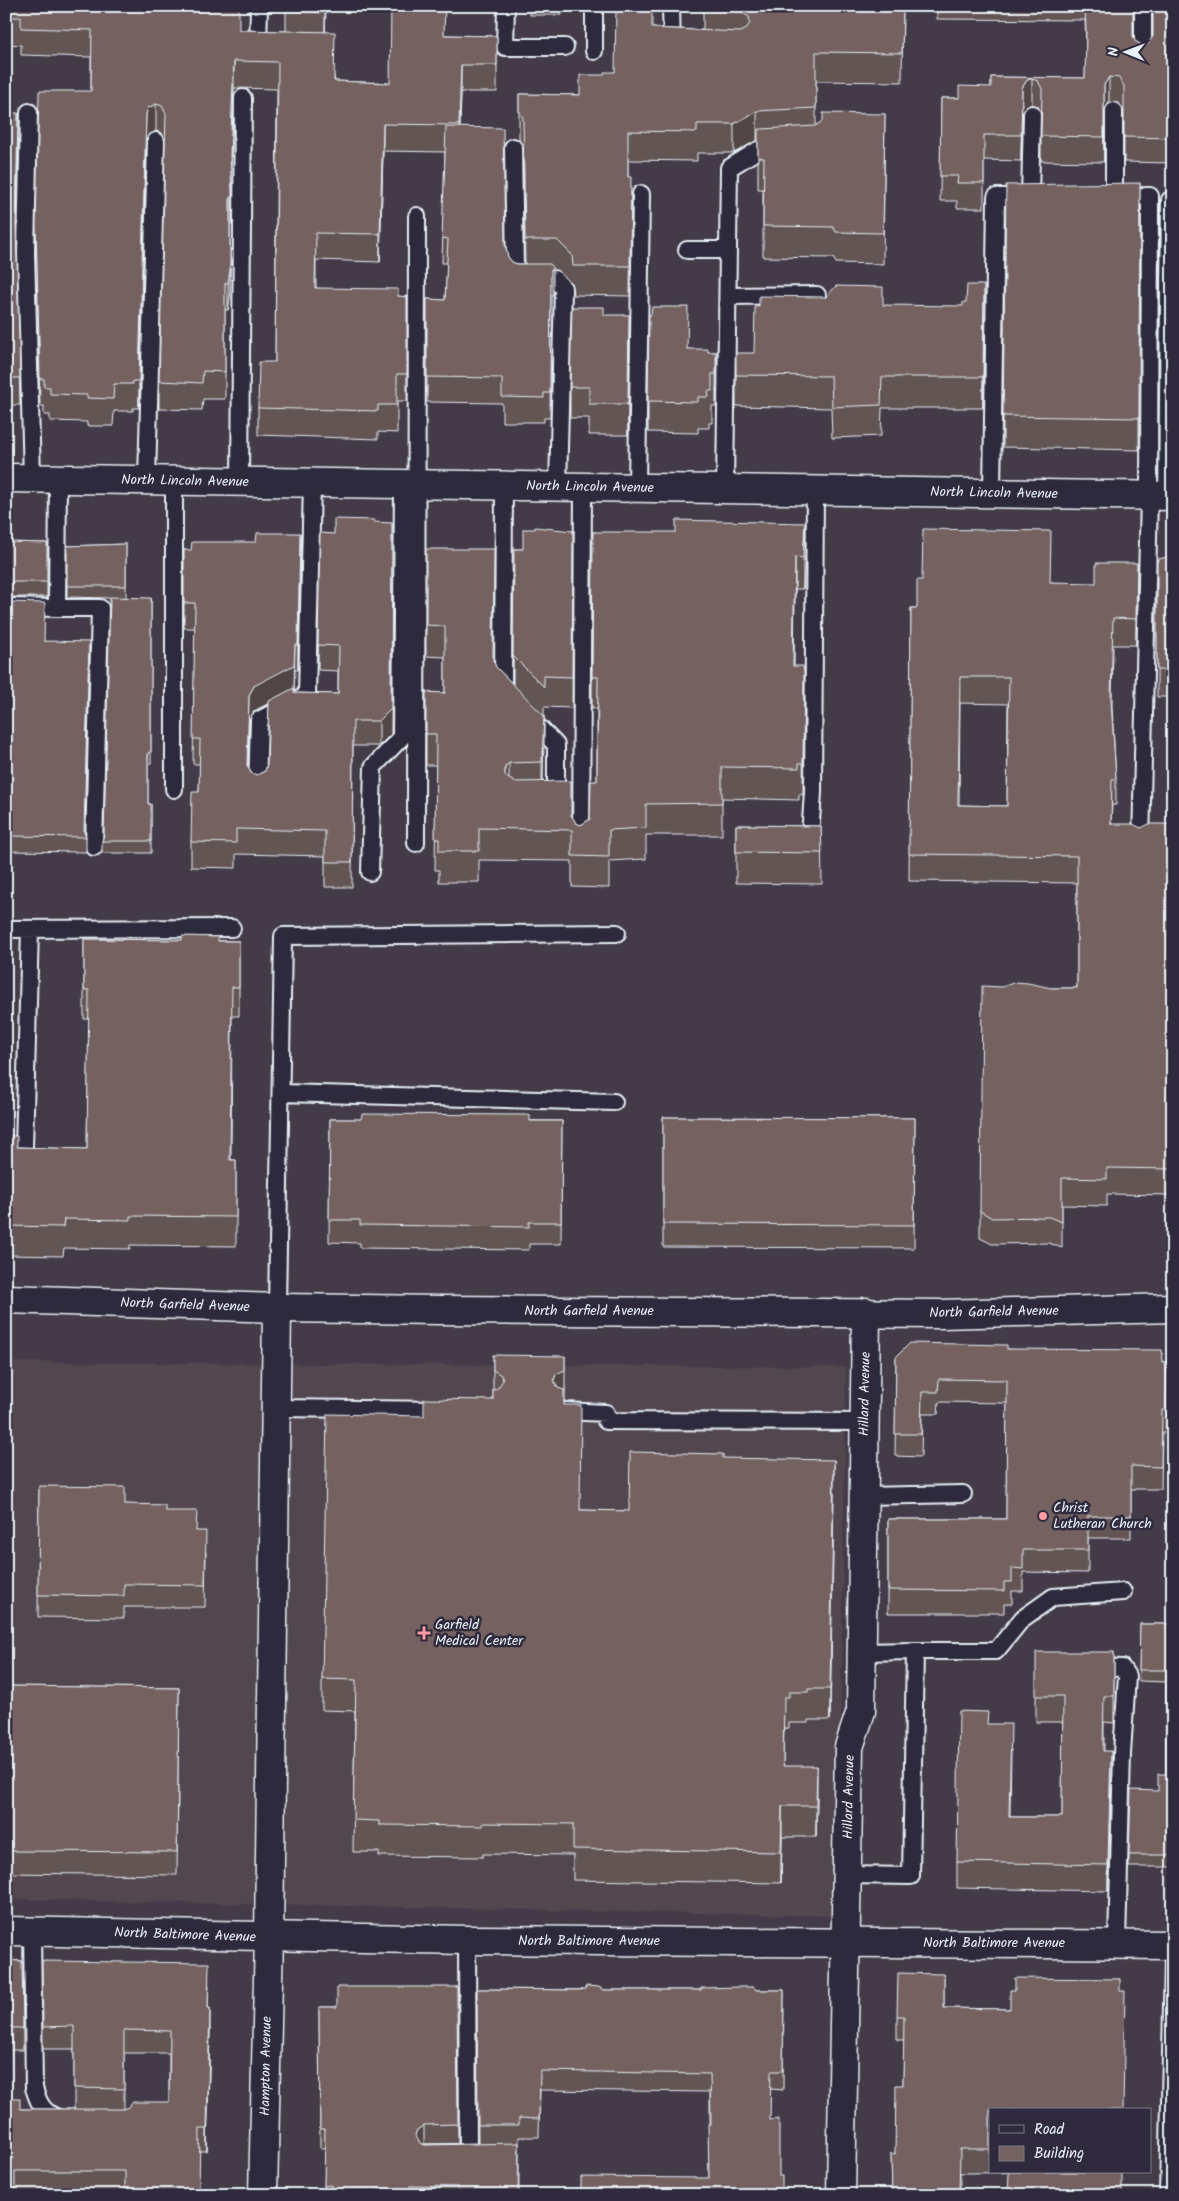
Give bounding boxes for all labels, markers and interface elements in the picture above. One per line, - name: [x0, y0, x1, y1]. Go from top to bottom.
- north arrow: [1102, 28, 1152, 78]
- text: N: [1103, 47, 1125, 56]
- street label: North Lincoln Avenue: [121, 469, 250, 493]
- street label: North Lincoln Avenue: [526, 475, 655, 499]
- street label: North Lincoln Avenue: [930, 481, 1059, 505]
- street label: North Garfield Avenue: [120, 1292, 251, 1318]
- street label: North Garfield Avenue: [524, 1300, 655, 1322]
- street label: North Garfield Avenue: [929, 1300, 1060, 1324]
- street label: Hillard Avenue: [853, 1351, 877, 1436]
- place label: Christ Lutheran Church: [1053, 1497, 1152, 1535]
- marker: Christ Lutheran Church: [1037, 1510, 1049, 1522]
- place label: Garfield Medical Center: [435, 1614, 524, 1652]
- marker: Garfield Medical Center: [417, 1626, 431, 1640]
- street label: Hillard Avenue: [837, 1754, 861, 1839]
- street label: North Baltimore Avenue: [114, 1922, 257, 1948]
- street label: North Baltimore Avenue: [518, 1930, 661, 1952]
- street label: North Baltimore Avenue: [923, 1932, 1066, 1954]
- street label: Hampton Avenue: [254, 2015, 278, 2116]
- legend: [989, 2108, 1152, 2174]
- text: Road: [1034, 2118, 1065, 2142]
- text: Building: [1034, 2142, 1084, 2166]

